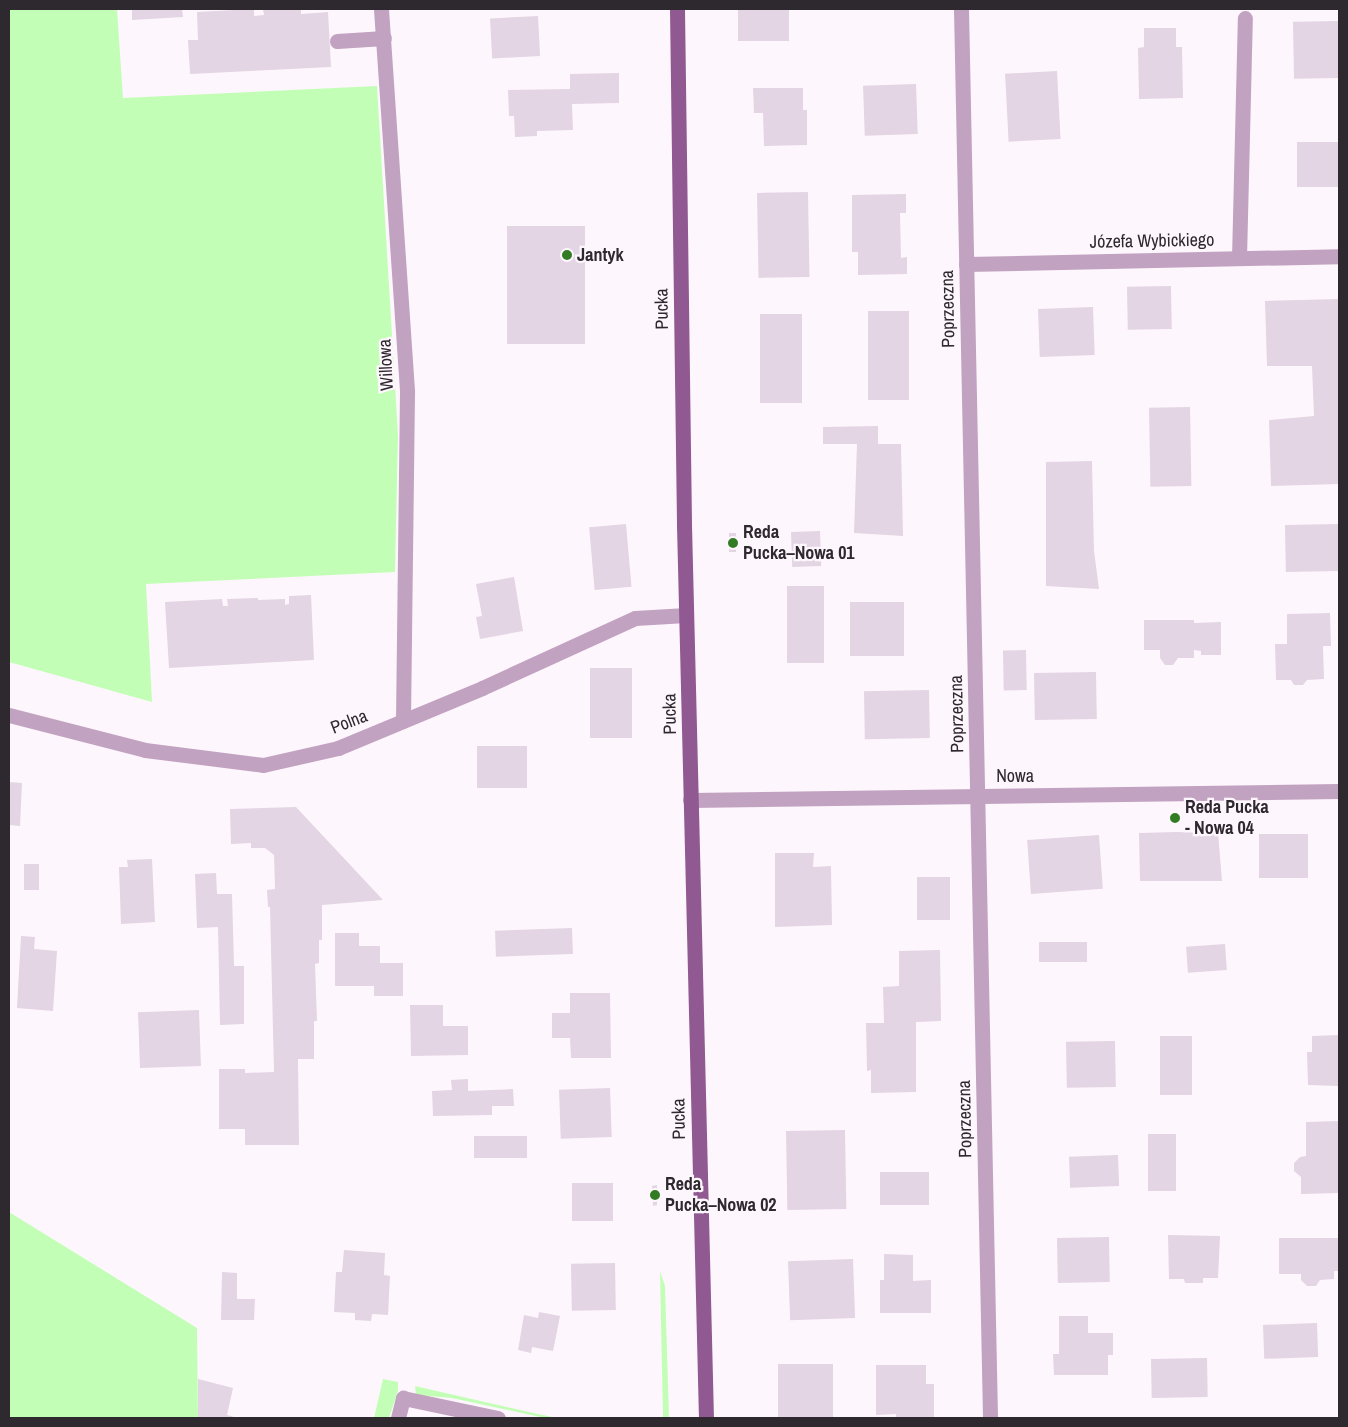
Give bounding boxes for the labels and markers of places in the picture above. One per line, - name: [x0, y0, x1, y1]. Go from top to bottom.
- place label: Jantyk: [577, 244, 624, 266]
- marker: Jantyk: [561, 249, 573, 261]
- place label: Reda Pucka–Nowa 01: [743, 522, 855, 564]
- marker: Reda Pucka–Nowa 01: [727, 537, 739, 549]
- place label: Reda Pucka - Nowa 04: [1185, 797, 1269, 840]
- marker: Reda Pucka - Nowa 04: [1169, 812, 1181, 824]
- place label: Reda Pucka–Nowa 02: [665, 1174, 777, 1216]
- marker: Reda Pucka–Nowa 02: [649, 1189, 661, 1201]

